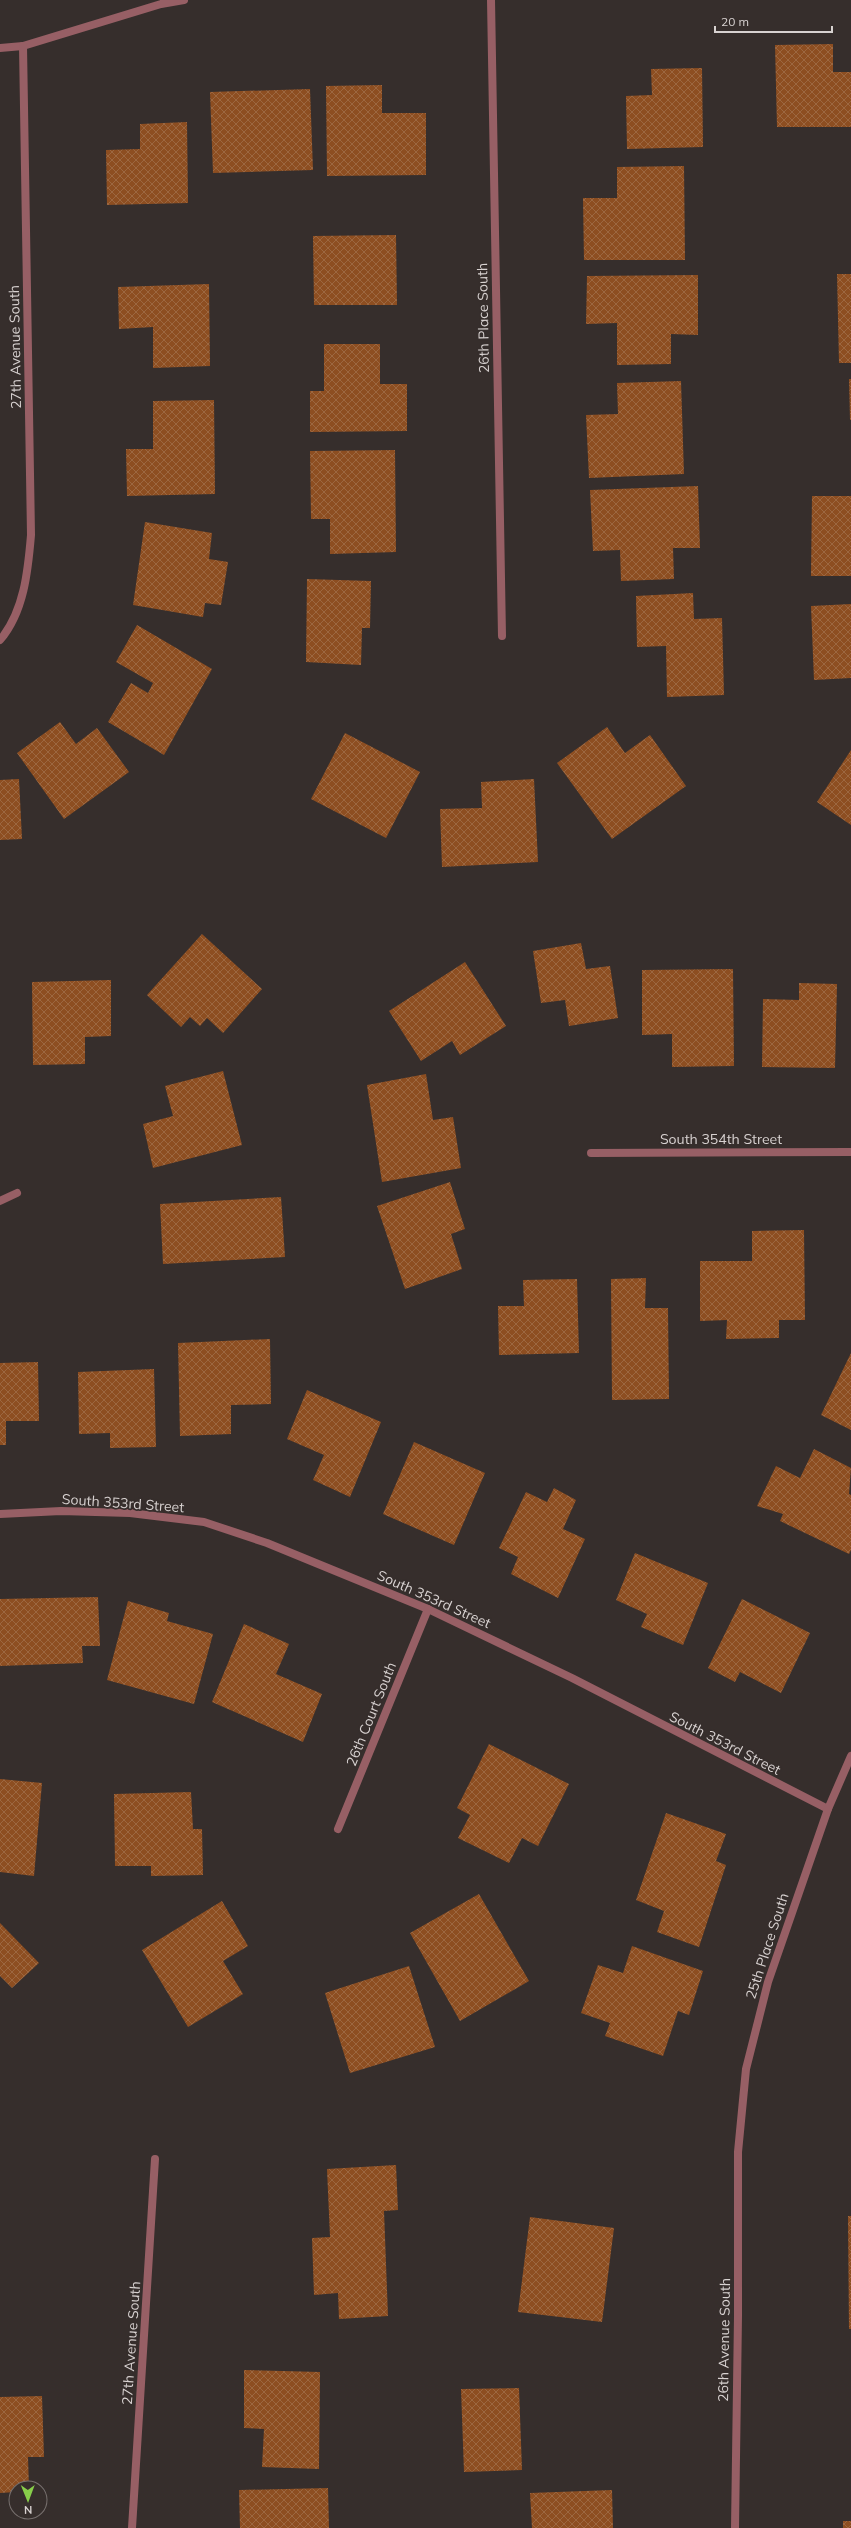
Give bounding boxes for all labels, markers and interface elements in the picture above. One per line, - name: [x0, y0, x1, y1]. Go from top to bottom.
- scale bar: [715, 8, 832, 34]
- text: 20 m: [721, 14, 749, 29]
- street label: 26th Place South: [473, 263, 493, 373]
- street label: 27th Avenue South: [5, 285, 25, 409]
- street label: South 354th Street: [660, 1130, 782, 1148]
- street label: South 353rd Street: [61, 1490, 185, 1516]
- street label: South 353rd Street: [374, 1566, 494, 1632]
- street label: 26th Court South: [342, 1659, 400, 1769]
- street label: South 353rd Street: [666, 1707, 784, 1779]
- street label: 25th Place South: [741, 1891, 793, 2001]
- street label: 26th Avenue South: [714, 2278, 734, 2402]
- street label: 27th Avenue South: [118, 2281, 144, 2405]
- north arrow: [8, 2480, 48, 2520]
- text: N: [24, 2503, 32, 2517]

